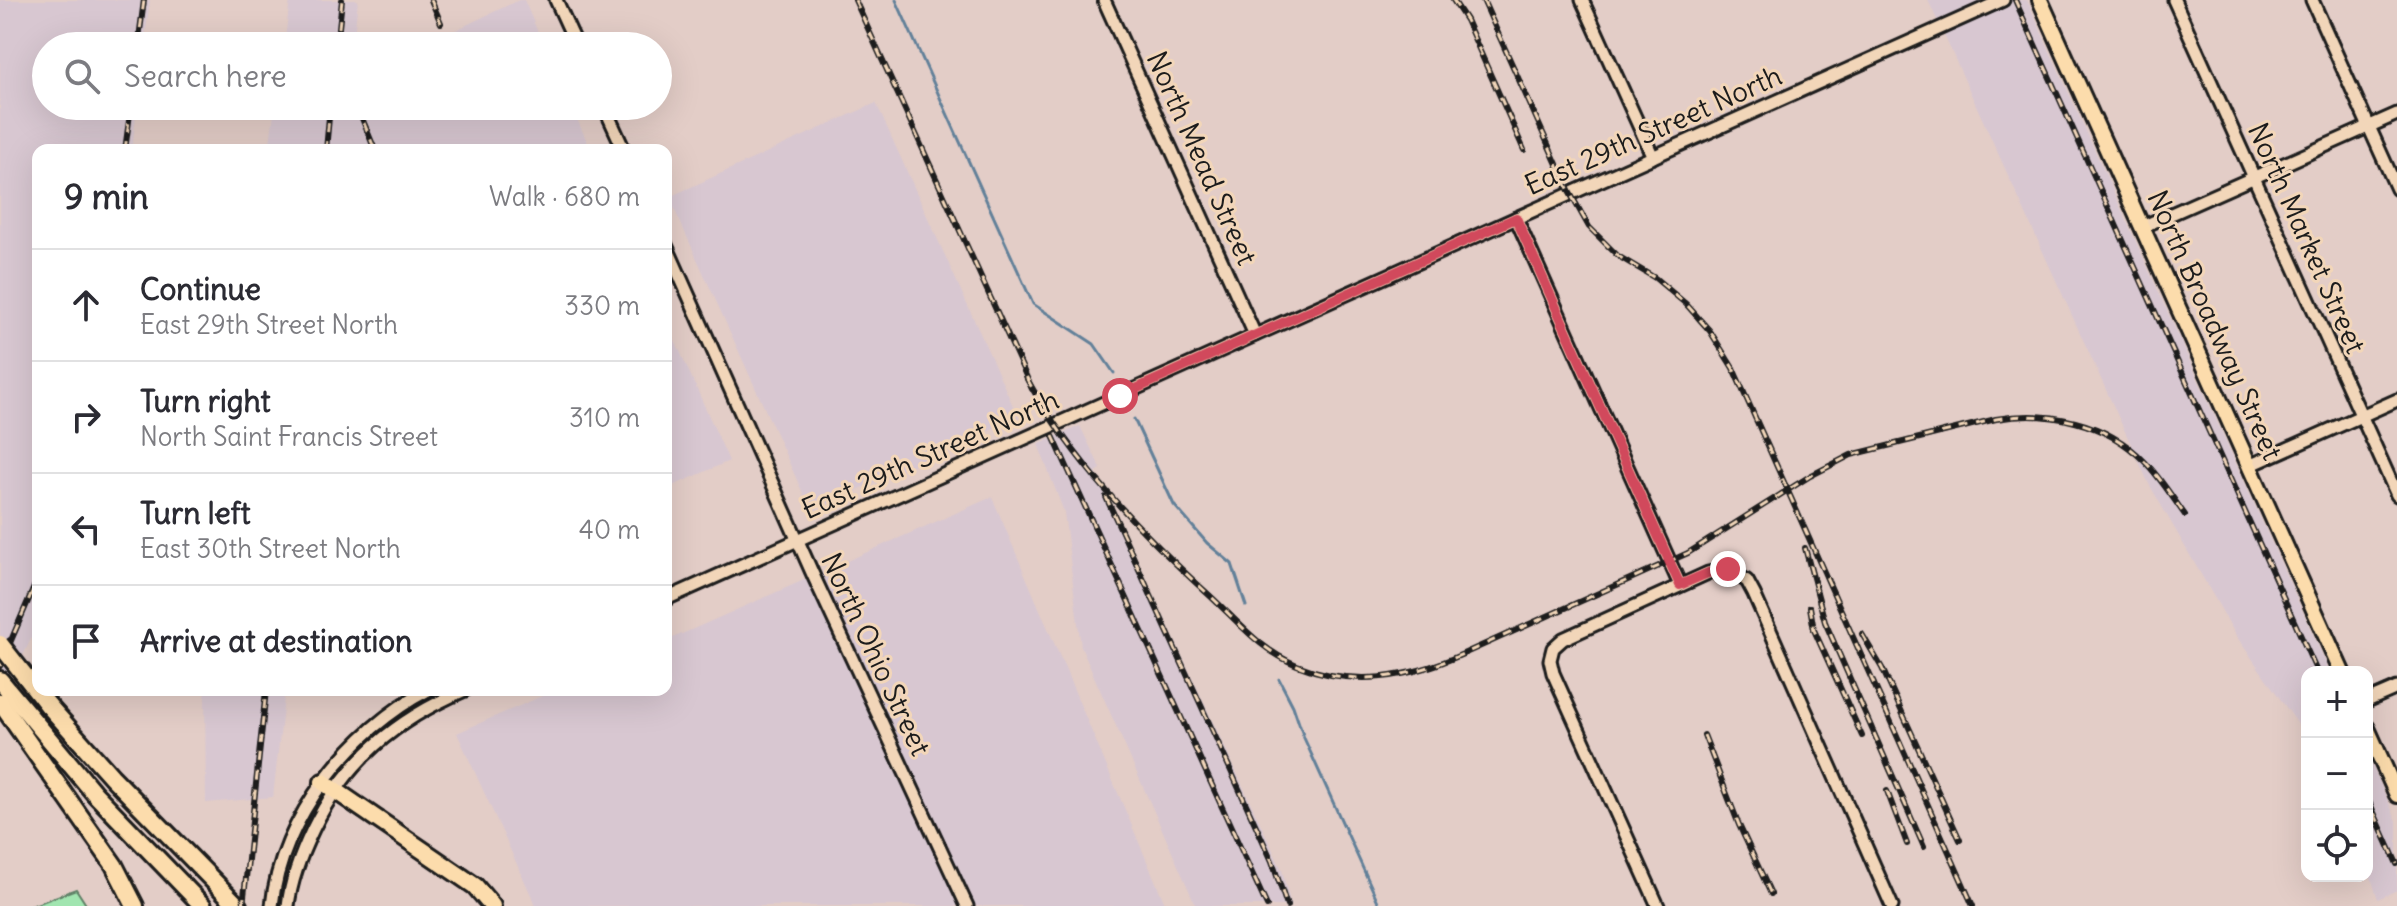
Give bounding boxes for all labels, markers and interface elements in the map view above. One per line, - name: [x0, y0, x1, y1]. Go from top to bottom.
- search box: [32, 32, 672, 120]
- street label: North Mead Street: [1139, 46, 1265, 270]
- icon: search: [60, 54, 104, 98]
- text: Search here: [124, 57, 287, 95]
- street label: East 29th Street North: [1519, 57, 1787, 203]
- street label: North Market Street: [2240, 117, 2374, 359]
- text: 9 min: [64, 175, 149, 218]
- text: Walk · 680 m: [489, 180, 640, 213]
- street label: North Broadway Street: [2139, 185, 2291, 465]
- text: Continue: [140, 270, 261, 308]
- icon: ahead: [64, 283, 108, 327]
- text: 330 m: [564, 289, 640, 322]
- text: East 29th Street North: [140, 308, 398, 341]
- route start: [1102, 378, 1138, 414]
- street label: East 29th Street North: [796, 381, 1064, 527]
- text: Turn right: [140, 382, 271, 420]
- icon: right: [64, 395, 108, 439]
- text: 310 m: [569, 401, 640, 434]
- text: North Saint Francis Street: [140, 420, 438, 453]
- text: Turn left: [140, 494, 251, 532]
- icon: left: [64, 507, 108, 551]
- text: 40 m: [579, 513, 640, 546]
- text: East 30th Street North: [140, 532, 401, 565]
- street label: North Ohio Street: [813, 547, 939, 761]
- route end: [1710, 551, 1746, 587]
- icon: arrive: [64, 619, 108, 663]
- text: Arrive at destination: [140, 622, 412, 660]
- map controls: [2301, 666, 2373, 882]
- button: +: [2301, 666, 2373, 738]
- button: −: [2301, 738, 2373, 810]
- button: locate: [2301, 810, 2373, 882]

